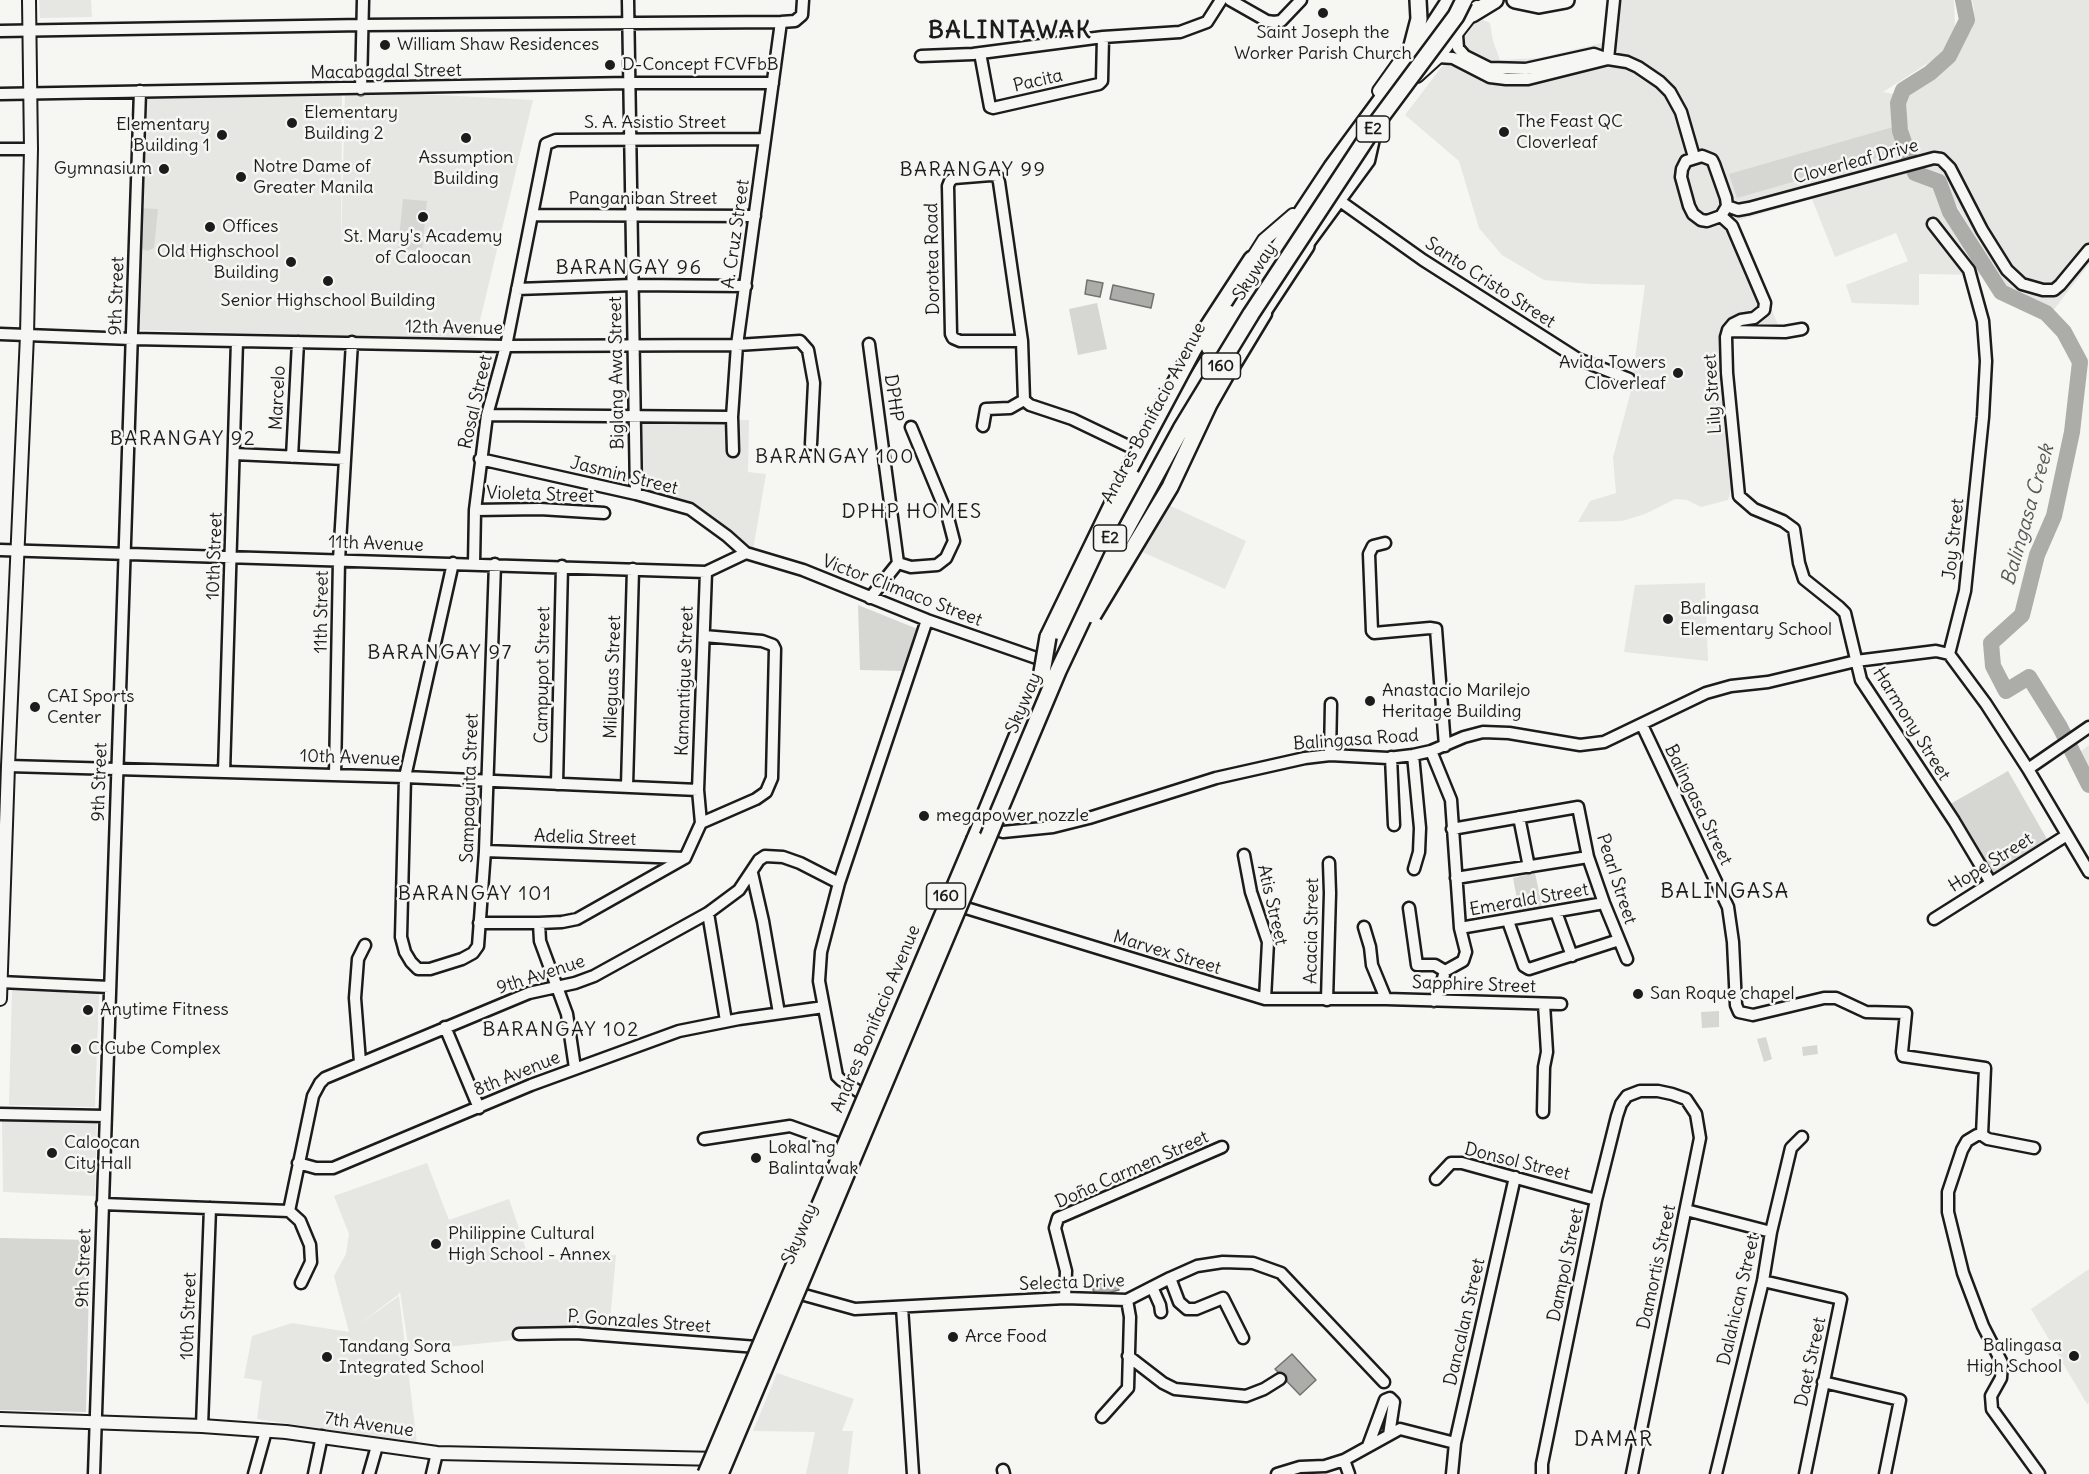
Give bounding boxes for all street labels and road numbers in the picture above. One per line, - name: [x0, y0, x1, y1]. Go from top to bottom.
- street label: Macabagdal Street: [310, 60, 462, 84]
- street label: Pacita: [1011, 65, 1065, 97]
- street label: S. A. Asistio Street: [584, 112, 726, 134]
- road number: E2: [1356, 116, 1390, 142]
- street label: Cloverleaf Drive: [1791, 135, 1921, 189]
- street label: A. Cruz Street: [718, 178, 754, 290]
- street label: Panganiban Street: [569, 188, 717, 210]
- street label: Dorotea Road: [921, 203, 945, 315]
- street label: Santo Cristo Street: [1421, 233, 1559, 333]
- street label: Skyway: [1229, 239, 1281, 305]
- street label: 9th Street: [105, 256, 129, 336]
- street label: Biglang Awa Street: [605, 296, 629, 450]
- street label: 12th Avenue: [405, 316, 503, 340]
- street label: Andres Bonifacio Avenue: [1097, 319, 1211, 507]
- street label: Rosal Street: [455, 353, 497, 451]
- road number: 160: [1202, 353, 1240, 379]
- street label: Lily Street: [1699, 353, 1727, 435]
- street label: Marcelo: [266, 365, 290, 431]
- street label: DPHP: [879, 373, 907, 423]
- street label: Jasmin Street: [568, 452, 680, 500]
- street label: Violeta Street: [486, 482, 594, 508]
- street label: Joy Street: [1939, 497, 1969, 581]
- street label: 10th Street: [203, 512, 227, 600]
- road number: E2: [1094, 525, 1126, 551]
- street label: 11th Avenue: [328, 532, 424, 556]
- street label: Victor Climaco Street: [819, 551, 985, 631]
- street label: 11th Street: [310, 570, 334, 654]
- street label: Campupot Street: [531, 606, 555, 744]
- street label: Kamantigue Street: [672, 606, 698, 756]
- street label: Mileguas Street: [600, 615, 626, 739]
- street label: Harmony Street: [1868, 663, 1954, 785]
- street label: Skyway: [1002, 669, 1046, 737]
- street label: Sampaguita Street: [457, 713, 483, 863]
- street label: Balingasa Road: [1292, 725, 1420, 755]
- street label: Balingasa Street: [1659, 741, 1737, 869]
- street label: 9th Street: [88, 742, 112, 822]
- street label: 10th Avenue: [300, 745, 400, 771]
- street label: Adelia Street: [533, 825, 637, 851]
- street label: Hope Street: [1945, 829, 2037, 897]
- street label: Pearl Street: [1591, 831, 1641, 927]
- street label: Atis Street: [1252, 863, 1292, 947]
- street label: Acacia Street: [1300, 878, 1324, 984]
- street label: Emerald Street: [1468, 879, 1590, 921]
- road number: 160: [926, 883, 966, 909]
- street label: Andres Bonifacio Avenue: [827, 922, 925, 1116]
- street label: Marvex Street: [1110, 926, 1224, 980]
- street label: 9th Avenue: [494, 951, 588, 999]
- street label: Sapphire Street: [1412, 972, 1536, 998]
- street label: 8th Avenue: [471, 1047, 563, 1101]
- street label: Doña Carmen Street: [1052, 1126, 1212, 1214]
- street label: Donsol Street: [1462, 1138, 1572, 1186]
- street label: Skyway: [778, 1200, 822, 1268]
- street label: Damortis Street: [1633, 1203, 1681, 1331]
- street label: Dampol Street: [1543, 1206, 1589, 1324]
- street label: 9th Street: [72, 1228, 96, 1308]
- street label: Dalahican Street: [1713, 1232, 1765, 1368]
- street label: Dancalan Street: [1440, 1256, 1490, 1388]
- street label: Selecta Drive: [1019, 1270, 1125, 1296]
- street label: 10th Street: [177, 1272, 201, 1360]
- street label: P. Gonzales Street: [567, 1306, 711, 1338]
- street label: Daet Street: [1791, 1315, 1831, 1409]
- street label: 7th Avenue: [323, 1408, 415, 1442]

